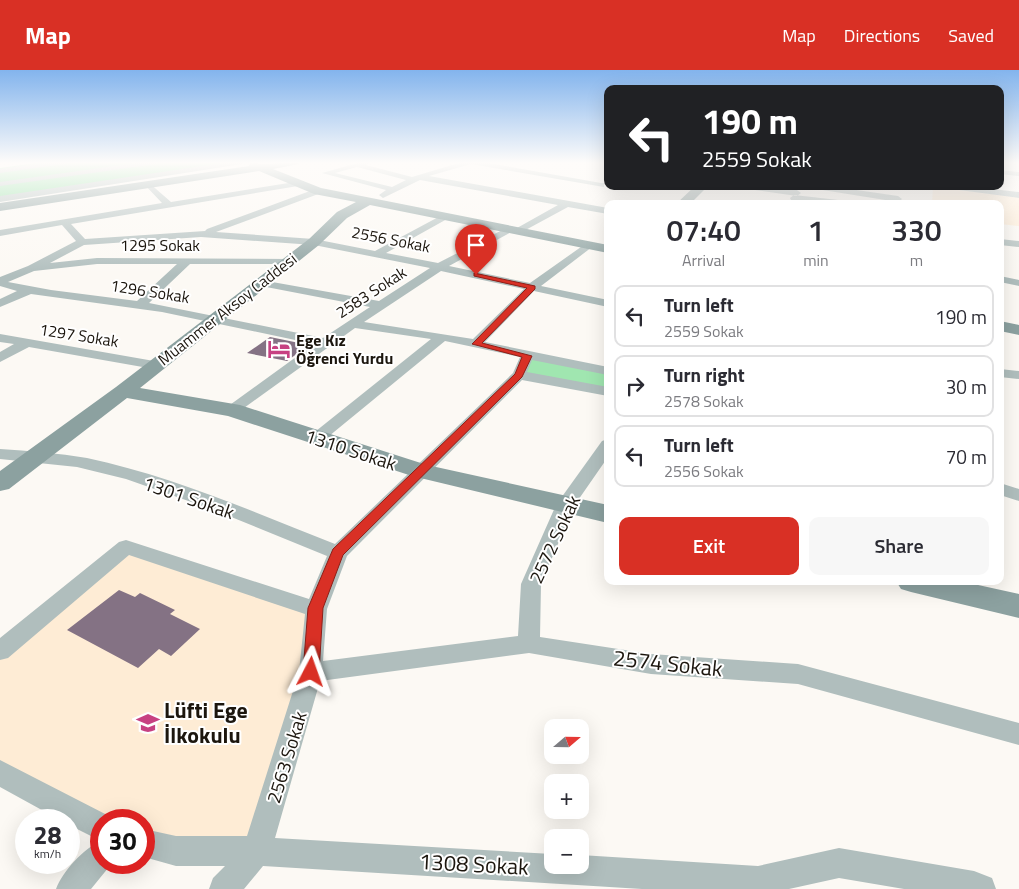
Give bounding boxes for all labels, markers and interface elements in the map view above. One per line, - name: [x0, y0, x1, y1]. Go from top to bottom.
- text: Map: [25, 17, 71, 53]
- text: Map: [782, 22, 816, 49]
- text: Directions: [844, 22, 920, 49]
- text: Saved: [948, 22, 994, 49]
- text: 190 m: [702, 94, 798, 148]
- icon: left: [619, 105, 684, 170]
- text: 2559 Sokak: [702, 142, 812, 176]
- text: 07:40: [666, 207, 741, 253]
- text: 1: [808, 207, 824, 253]
- text: 330: [891, 207, 942, 253]
- street label: 2556 Sokak: [350, 220, 433, 258]
- pin: [455, 224, 497, 275]
- icon: arrive: [462, 231, 490, 259]
- street label: 1295 Sokak: [120, 233, 200, 257]
- street label: Muammer Aksoy Caddesi: [152, 247, 302, 371]
- text: Arrival: [682, 248, 725, 272]
- text: min: [803, 248, 829, 272]
- text: m: [910, 248, 923, 272]
- street label: 2583 Sokak: [331, 260, 411, 324]
- street label: 1296 Sokak: [109, 273, 192, 309]
- text: Turn left: [664, 290, 734, 319]
- icon: left: [621, 302, 649, 330]
- text: 190 m: [935, 302, 987, 331]
- street label: 1297 Sokak: [38, 317, 121, 353]
- text: 2559 Sokak: [664, 319, 744, 343]
- place label: Ege Kız Öğrenci Yurdu: [296, 328, 393, 370]
- hotel icon: Ege Kız Öğrenci Yurdu: [266, 336, 292, 362]
- text: Turn right: [664, 360, 745, 389]
- icon: right: [621, 372, 649, 400]
- text: 30 m: [946, 372, 987, 401]
- text: 2578 Sokak: [664, 389, 744, 413]
- street label: 1310 Sokak: [301, 421, 401, 477]
- text: Turn left: [664, 430, 734, 459]
- icon: left: [621, 442, 649, 470]
- text: 70 m: [946, 442, 987, 471]
- text: 2556 Sokak: [664, 459, 744, 483]
- street label: 1301 Sokak: [139, 468, 239, 526]
- street label: 2572 Sokak: [521, 490, 587, 588]
- button: Exit: [619, 517, 799, 575]
- button: Share: [809, 517, 989, 575]
- street label: 2574 Sokak: [612, 640, 725, 686]
- position arrow: [284, 645, 336, 697]
- place label: Lüfti Ege İlkokulu: [164, 693, 248, 752]
- street label: 2563 Sokak: [258, 707, 314, 807]
- school or university icon: Lüfti Ege İlkokulu: [135, 710, 161, 736]
- north arrow: [544, 719, 589, 764]
- map controls: [544, 719, 589, 874]
- button: +: [544, 774, 589, 819]
- speed limit sign: 30: [90, 809, 155, 874]
- text: 28: [33, 816, 62, 854]
- button: −: [544, 829, 589, 874]
- text: km/h: [34, 844, 61, 863]
- street label: 1308 Sokak: [418, 844, 530, 884]

